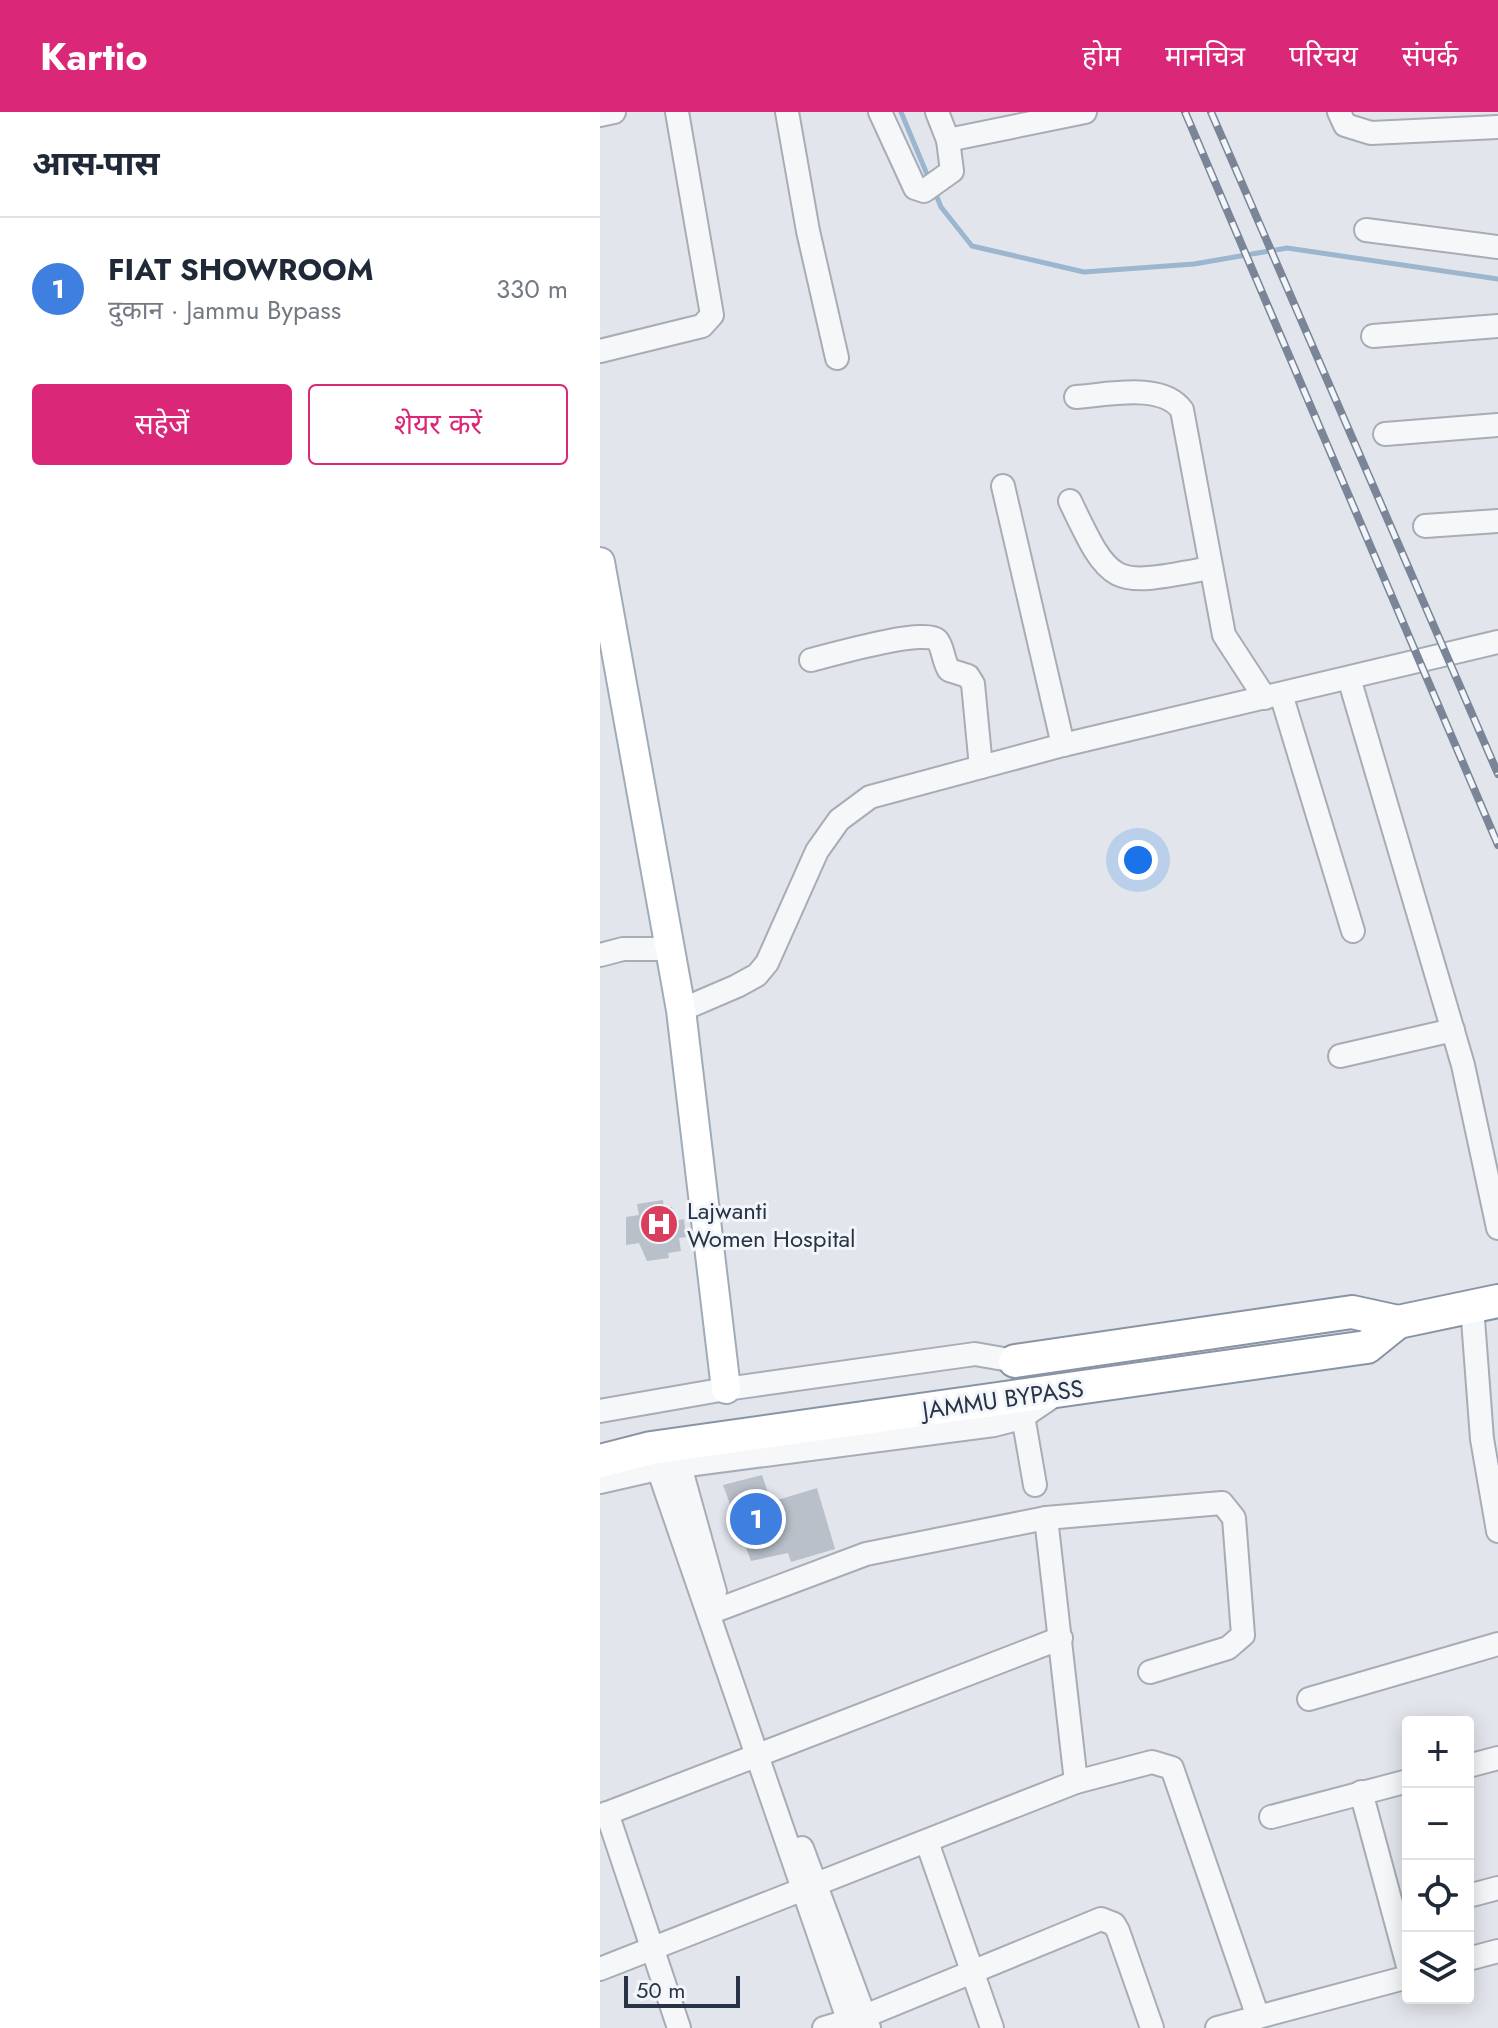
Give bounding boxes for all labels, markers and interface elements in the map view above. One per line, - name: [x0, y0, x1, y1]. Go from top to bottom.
- text: Kartio: [40, 29, 148, 84]
- text: होम: [1082, 36, 1121, 77]
- text: मानचित्र: [1165, 36, 1245, 77]
- text: परिचय: [1289, 36, 1358, 77]
- text: संपर्क: [1402, 36, 1458, 77]
- text: आस-पास: [32, 139, 160, 188]
- text: FIAT SHOWROOM: [108, 248, 373, 291]
- text: 1: [51, 270, 65, 308]
- text: 330 m: [496, 270, 568, 308]
- text: दुकान · Jammu Bypass: [108, 291, 341, 329]
- button: सहेजें: [32, 384, 292, 465]
- button: शेयर करें: [308, 384, 568, 465]
- your location: [1118, 840, 1158, 880]
- place label: Lajwanti Women Hospital: [687, 1193, 856, 1256]
- hospital icon: Lajwanti Women Hospital: [638, 1203, 680, 1245]
- street label: JAMMU BYPASS: [917, 1370, 1086, 1428]
- pin: 1: [730, 1489, 782, 1549]
- map controls: [1402, 1716, 1474, 2004]
- button: +: [1402, 1716, 1474, 1788]
- button: −: [1402, 1788, 1474, 1860]
- button: locate: [1402, 1860, 1474, 1932]
- button: layers: [1402, 1932, 1474, 2004]
- scale bar: [624, 1972, 740, 2008]
- text: 50 m: [636, 1974, 685, 2006]

